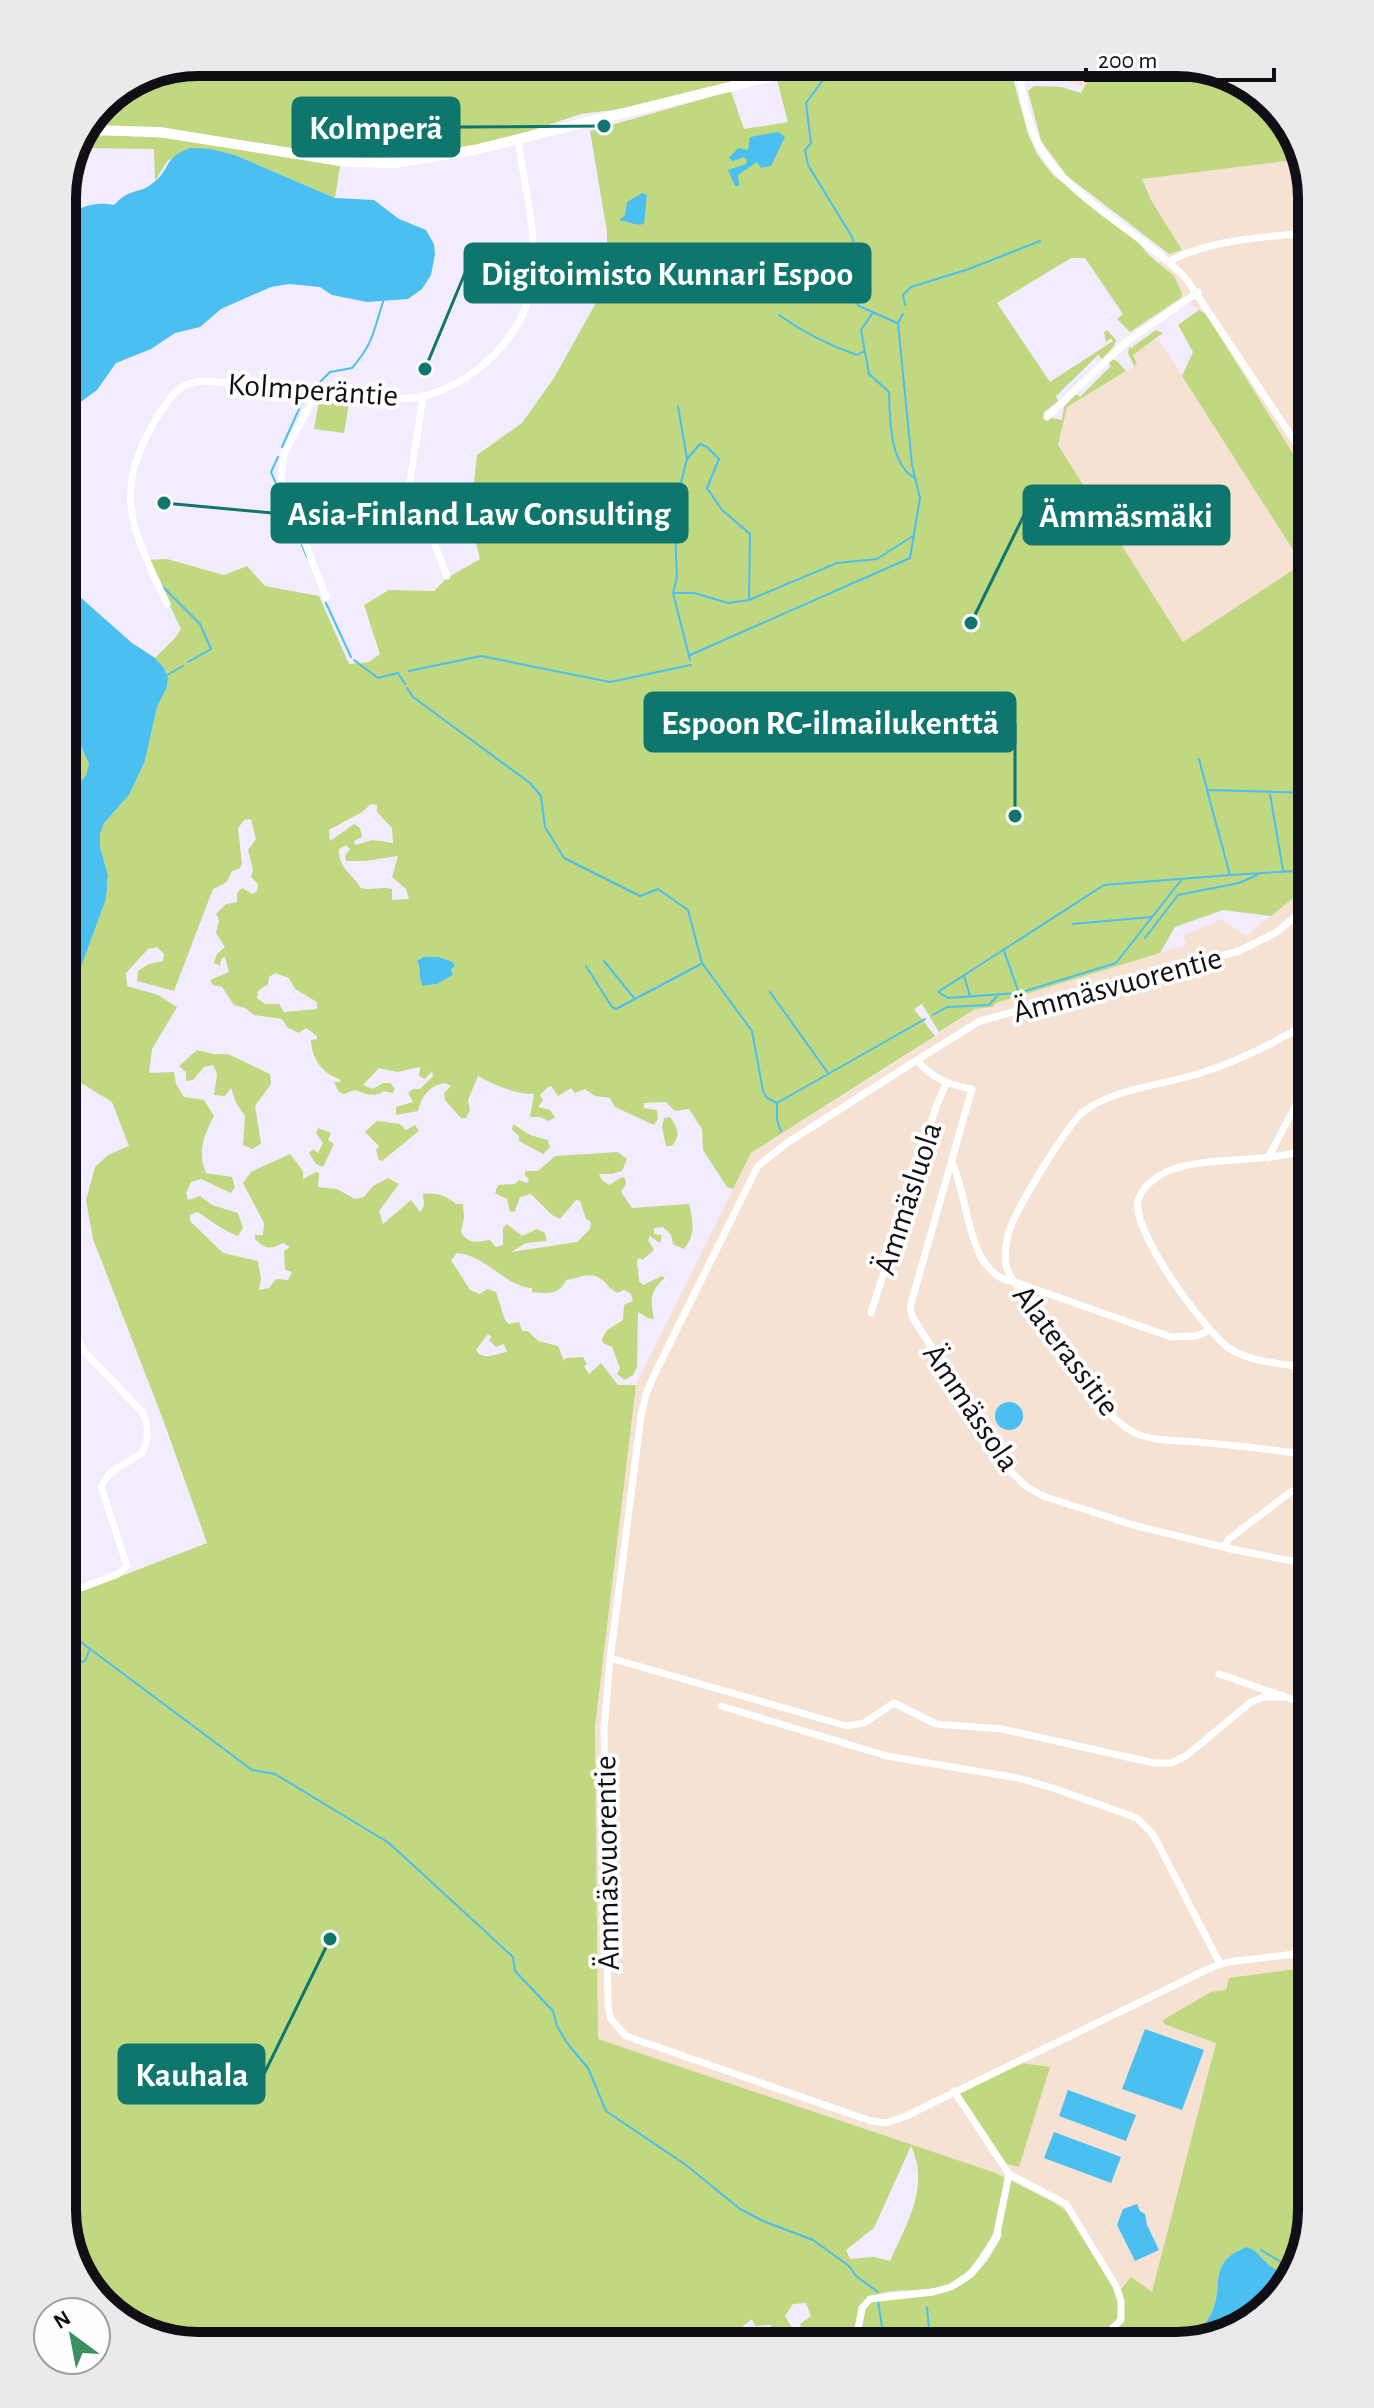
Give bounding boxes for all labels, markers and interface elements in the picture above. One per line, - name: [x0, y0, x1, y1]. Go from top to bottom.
- scale bar: [1086, 32, 1274, 82]
- text: 200 m: [1098, 49, 1157, 73]
- callout: Kolmperä: [293, 98, 459, 156]
- text: Kolmperä: [309, 112, 443, 146]
- callout: Digitoimisto Kunnari Espoo: [465, 244, 870, 302]
- text: Digitoimisto Kunnari Espoo: [481, 258, 853, 292]
- street label: Kolmperäntie: [227, 368, 399, 412]
- callout: Asia-Finland Law Consulting: [272, 484, 687, 542]
- callout: Ämmäsmäki: [1024, 486, 1229, 544]
- text: Asia-Finland Law Consulting: [288, 498, 671, 532]
- text: Ämmäsmäki: [1039, 498, 1213, 534]
- callout: Espoon RC-ilmailukenttä: [645, 693, 1015, 751]
- text: Espoon RC-ilmailukenttä: [661, 707, 999, 741]
- street label: Ämmäsvuorentie: [1009, 941, 1225, 1028]
- street label: Ämmäsluola: [867, 1118, 948, 1279]
- street label: Alaterassitie: [1007, 1279, 1126, 1422]
- street label: Ämmässola: [917, 1338, 1026, 1477]
- street label: Ämmäsvuorentie: [588, 1755, 625, 1971]
- callout: Kauhala: [119, 2045, 264, 2103]
- text: Kauhala: [135, 2059, 249, 2093]
- north arrow: [32, 2296, 112, 2376]
- text: N: [50, 2307, 74, 2333]

